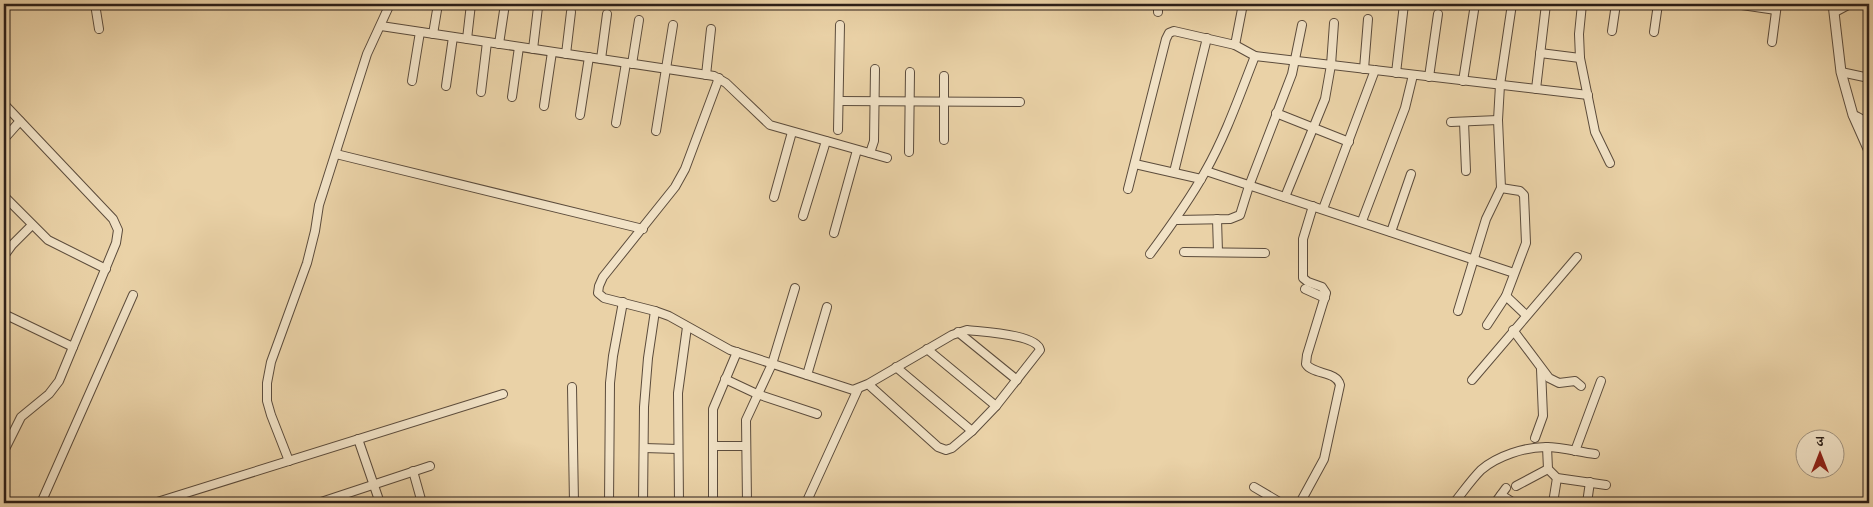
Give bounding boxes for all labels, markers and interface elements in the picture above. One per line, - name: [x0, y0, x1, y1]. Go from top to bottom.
- north arrow: [1796, 430, 1846, 480]
- text: उ: [1815, 433, 1824, 451]

